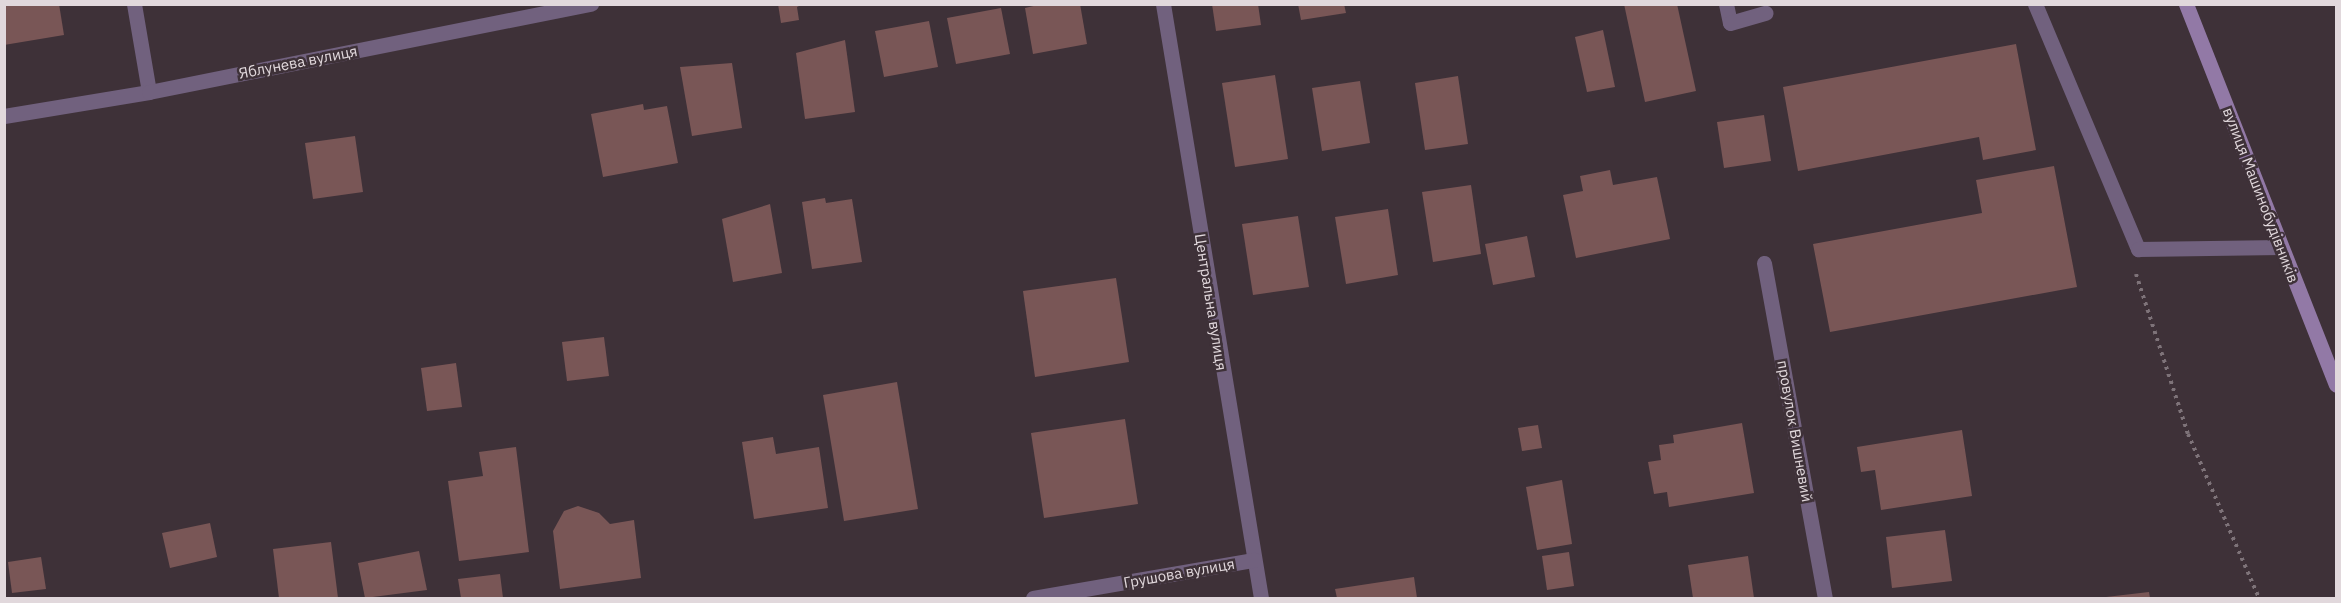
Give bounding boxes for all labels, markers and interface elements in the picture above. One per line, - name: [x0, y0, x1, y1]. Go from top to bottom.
- street label: Яблунева вулиця: [237, 42, 359, 82]
- street label: вулиця Машинобудівників: [2219, 105, 2303, 285]
- street label: Центральна вулиця: [1191, 232, 1231, 372]
- street label: провулок Вишневий: [1774, 359, 1816, 503]
- street label: Грушова вулиця: [1122, 554, 1236, 592]

